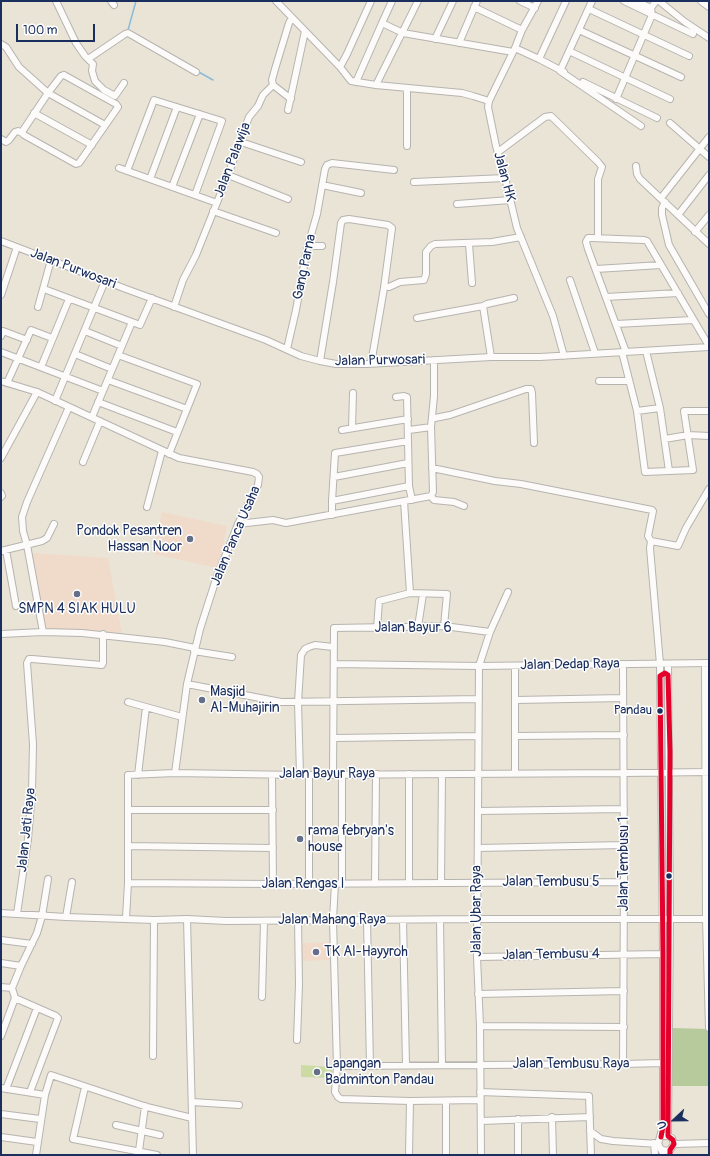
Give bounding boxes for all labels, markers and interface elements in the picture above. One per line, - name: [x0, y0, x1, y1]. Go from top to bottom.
- scale bar: [18, 16, 97, 42]
- text: 100 m: [23, 23, 57, 38]
- street label: Jalan Palawija: [211, 120, 255, 200]
- street label: Jalan HK: [489, 150, 519, 204]
- street label: Gang Parna: [290, 233, 320, 301]
- street label: Jalan Purwosari: [28, 245, 118, 293]
- street label: Jalan Purwosari: [335, 352, 425, 370]
- street label: Jalan Panca Usaha: [207, 484, 265, 588]
- place label: Pondok Pesantren Hassan Noor: [76, 523, 182, 556]
- marker: Pondok Pesantren Hassan Noor: [185, 534, 195, 544]
- marker: SMPN 4 SIAK HULU: [72, 589, 82, 599]
- place label: SMPN 4 SIAK HULU: [18, 601, 136, 617]
- street label: Jalan Bayur 6: [374, 620, 452, 636]
- street label: Jalan Dedap Raya: [520, 656, 620, 674]
- place label: Masjid Al-Muhajirin: [210, 684, 280, 716]
- marker: Masjid Al-Muhajirin: [197, 695, 207, 705]
- place label: Pandau: [614, 703, 652, 719]
- marker: Pandau: [655, 706, 665, 716]
- street label: Jalan Bayur Raya: [279, 766, 375, 782]
- street label: Jalan Jati Raya: [14, 787, 40, 873]
- street label: Jalan Tembusu 1: [616, 816, 632, 912]
- place label: rama febryan's house: [308, 823, 394, 856]
- marker: rama febryan's house: [295, 834, 305, 844]
- street label: Jalan Ubar Raya: [469, 865, 485, 957]
- unlabelled marker: [664, 871, 674, 881]
- street label: Jalan Tembusu 5: [502, 874, 600, 890]
- street label: Jalan Rengas I: [261, 876, 345, 892]
- street label: Jalan Mahang Raya: [278, 912, 386, 928]
- place label: TK Al-Hayyroh: [324, 944, 408, 960]
- street label: Jalan Tembusu 4: [502, 946, 600, 964]
- marker: TK Al-Hayyroh: [311, 947, 321, 957]
- place label: Lapangan Badminton Pandau: [325, 1056, 434, 1088]
- street label: Jalan Tembusu Raya: [513, 1056, 629, 1072]
- marker: Lapangan Badminton Pandau: [312, 1067, 322, 1077]
- north arrow: [654, 1100, 694, 1140]
- text: U: [655, 1119, 670, 1131]

